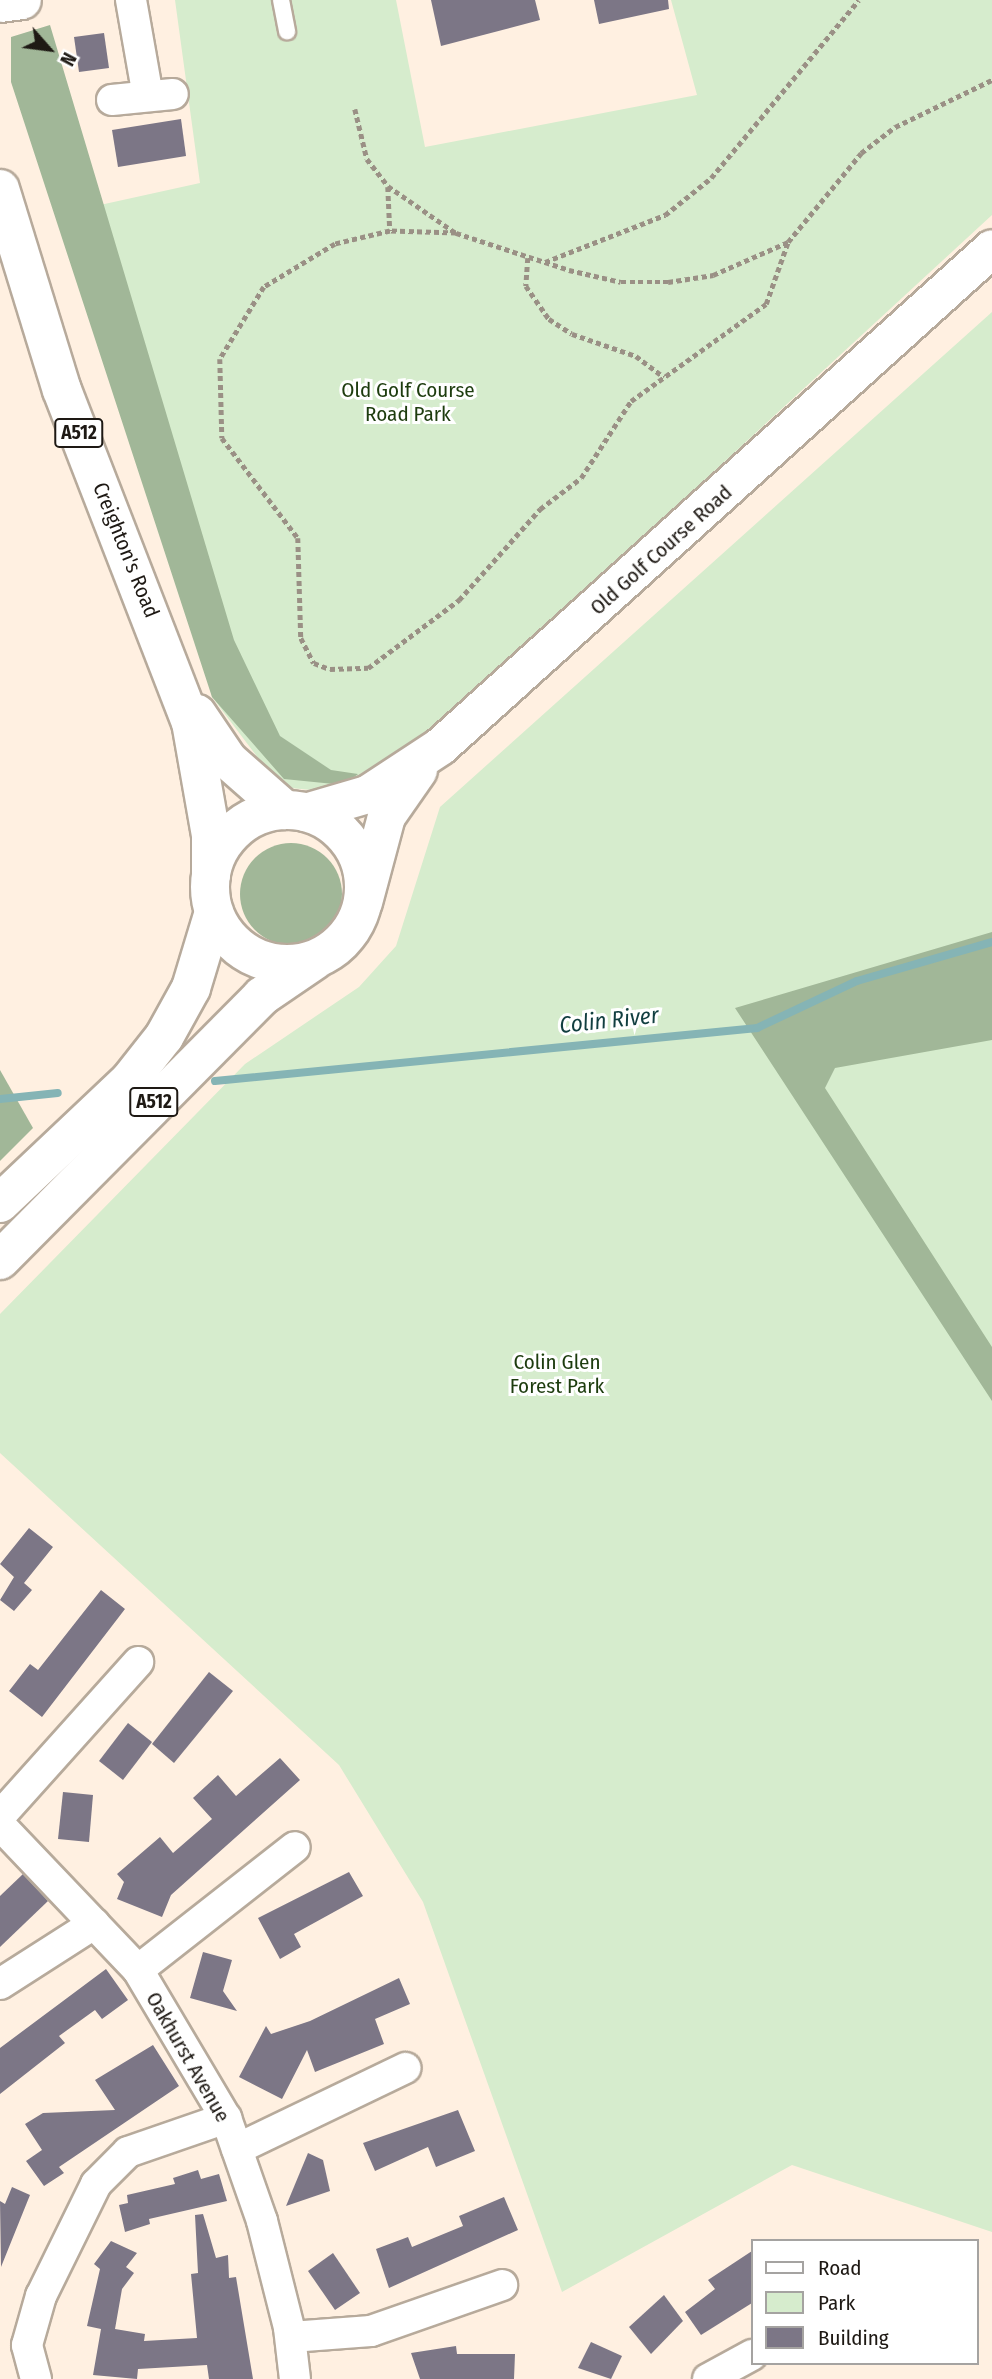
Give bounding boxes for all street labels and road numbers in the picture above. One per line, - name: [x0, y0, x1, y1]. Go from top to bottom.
- road number: A512: [53, 418, 105, 448]
- street label: Creighton's Road: [87, 479, 165, 621]
- street label: Old Golf Course Road: [585, 480, 737, 620]
- road number: A512: [128, 1086, 180, 1118]
- street label: Oakhurst Avenue: [141, 1987, 235, 2127]

